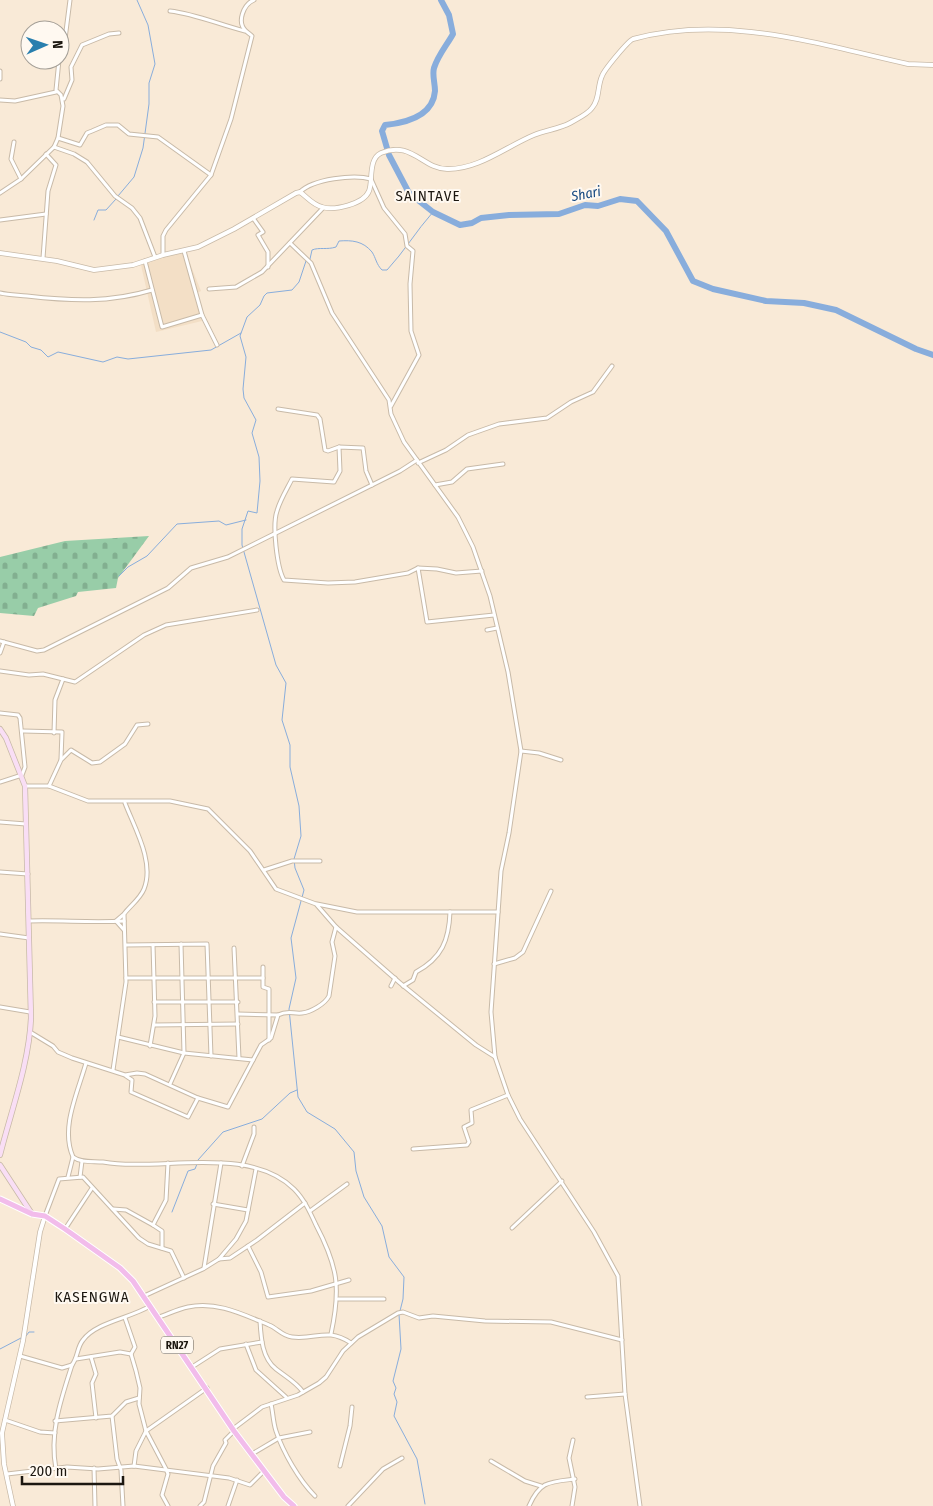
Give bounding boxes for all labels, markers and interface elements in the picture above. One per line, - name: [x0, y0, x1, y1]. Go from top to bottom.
- north arrow: [20, 20, 70, 70]
- text: N: [49, 40, 66, 49]
- water label: Shari: [569, 183, 603, 205]
- district label: SAINTAVE: [396, 187, 460, 205]
- district label: KASENGWA: [54, 1288, 130, 1306]
- road number: RN27: [161, 1336, 193, 1354]
- scale bar: [22, 1454, 124, 1486]
- text: 200 m: [30, 1462, 67, 1480]

